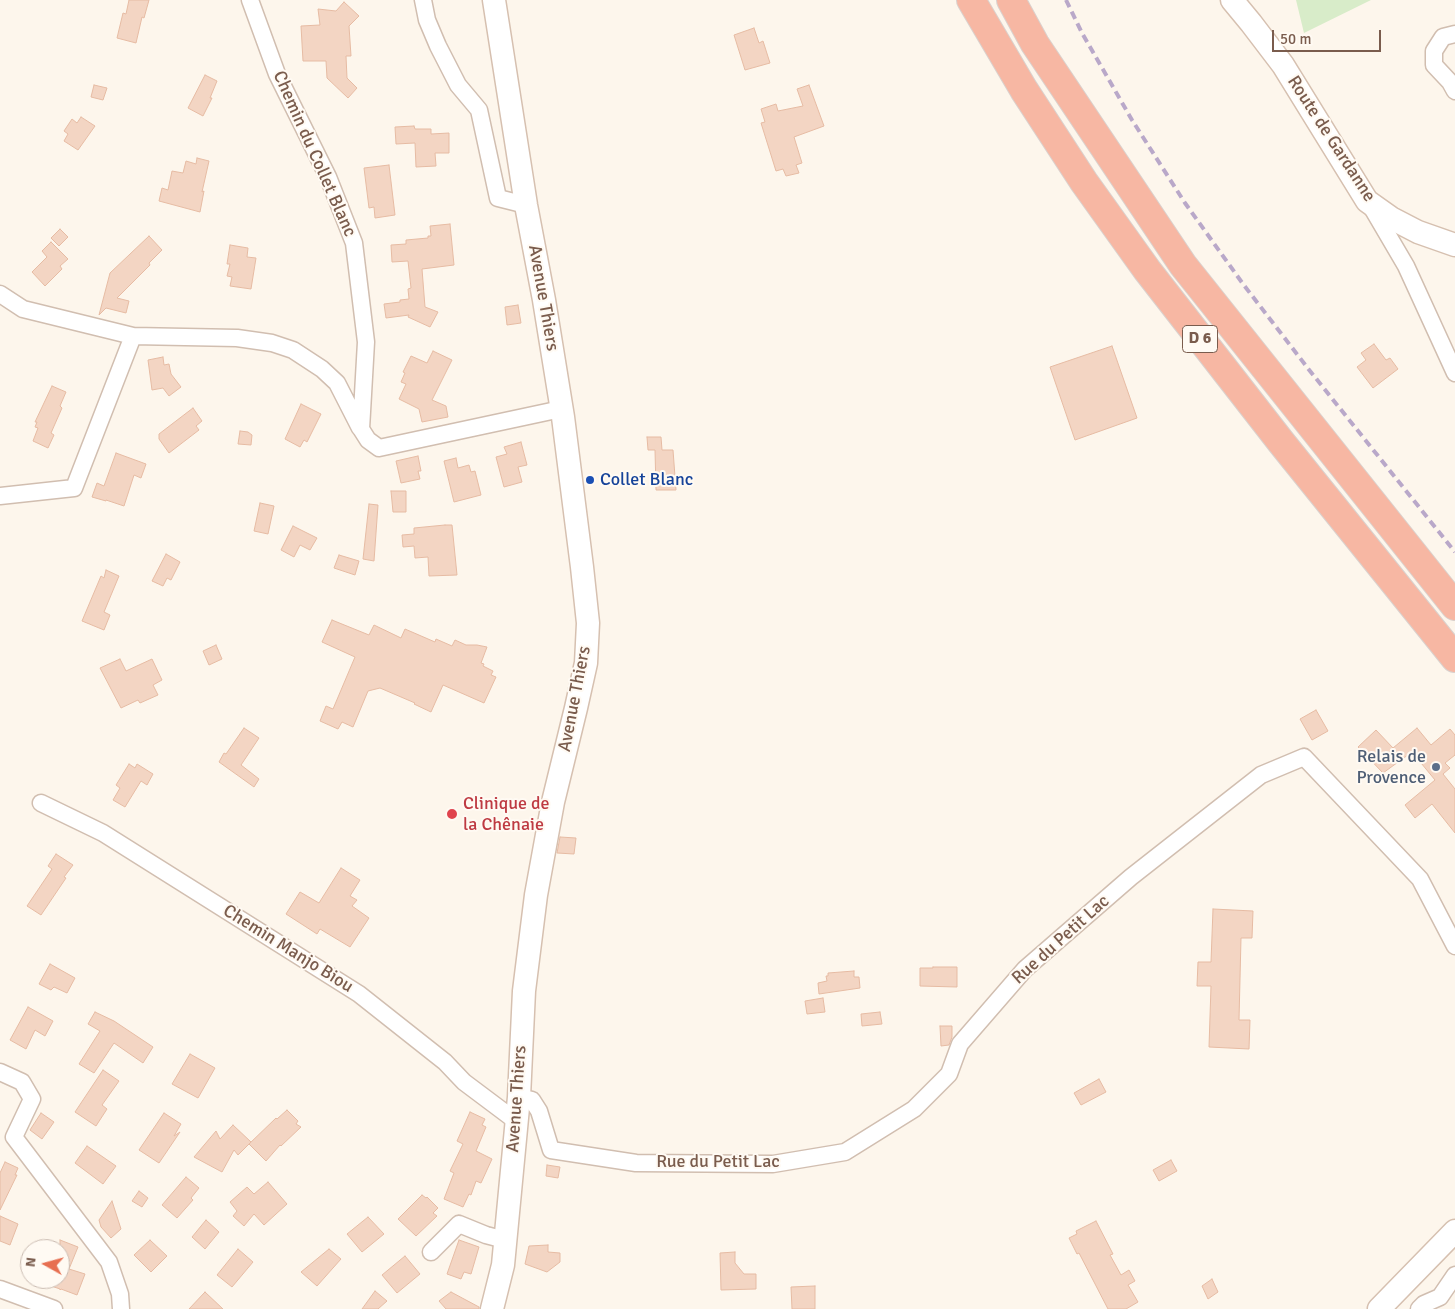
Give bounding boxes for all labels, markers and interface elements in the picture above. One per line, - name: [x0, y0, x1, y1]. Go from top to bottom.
- scale bar: [1275, 20, 1384, 52]
- text: 50 m: [1280, 30, 1311, 48]
- street label: Chemin du Collet Blanc: [268, 68, 360, 240]
- street label: Route de Gardanne: [1282, 72, 1380, 206]
- street label: Avenue Thiers: [523, 243, 563, 353]
- road number: D 6: [1182, 326, 1218, 352]
- place label: Collet Blanc: [600, 469, 693, 491]
- marker: Collet Blanc: [584, 474, 596, 486]
- street label: Avenue Thiers: [554, 644, 596, 754]
- place label: Relais de Provence: [1356, 746, 1426, 789]
- marker: Relais de Provence: [1430, 761, 1442, 773]
- place label: Clinique de la Chênaie: [463, 793, 549, 836]
- marker: Clinique de la Chênaie: [445, 807, 459, 821]
- street label: Rue du Petit Lac: [1008, 891, 1114, 989]
- street label: Chemin Manjo Biou: [219, 900, 357, 998]
- street label: Avenue Thiers: [502, 1045, 532, 1153]
- street label: Rue du Petit Lac: [656, 1151, 780, 1173]
- north arrow: [20, 1239, 70, 1289]
- text: N: [22, 1256, 40, 1268]

